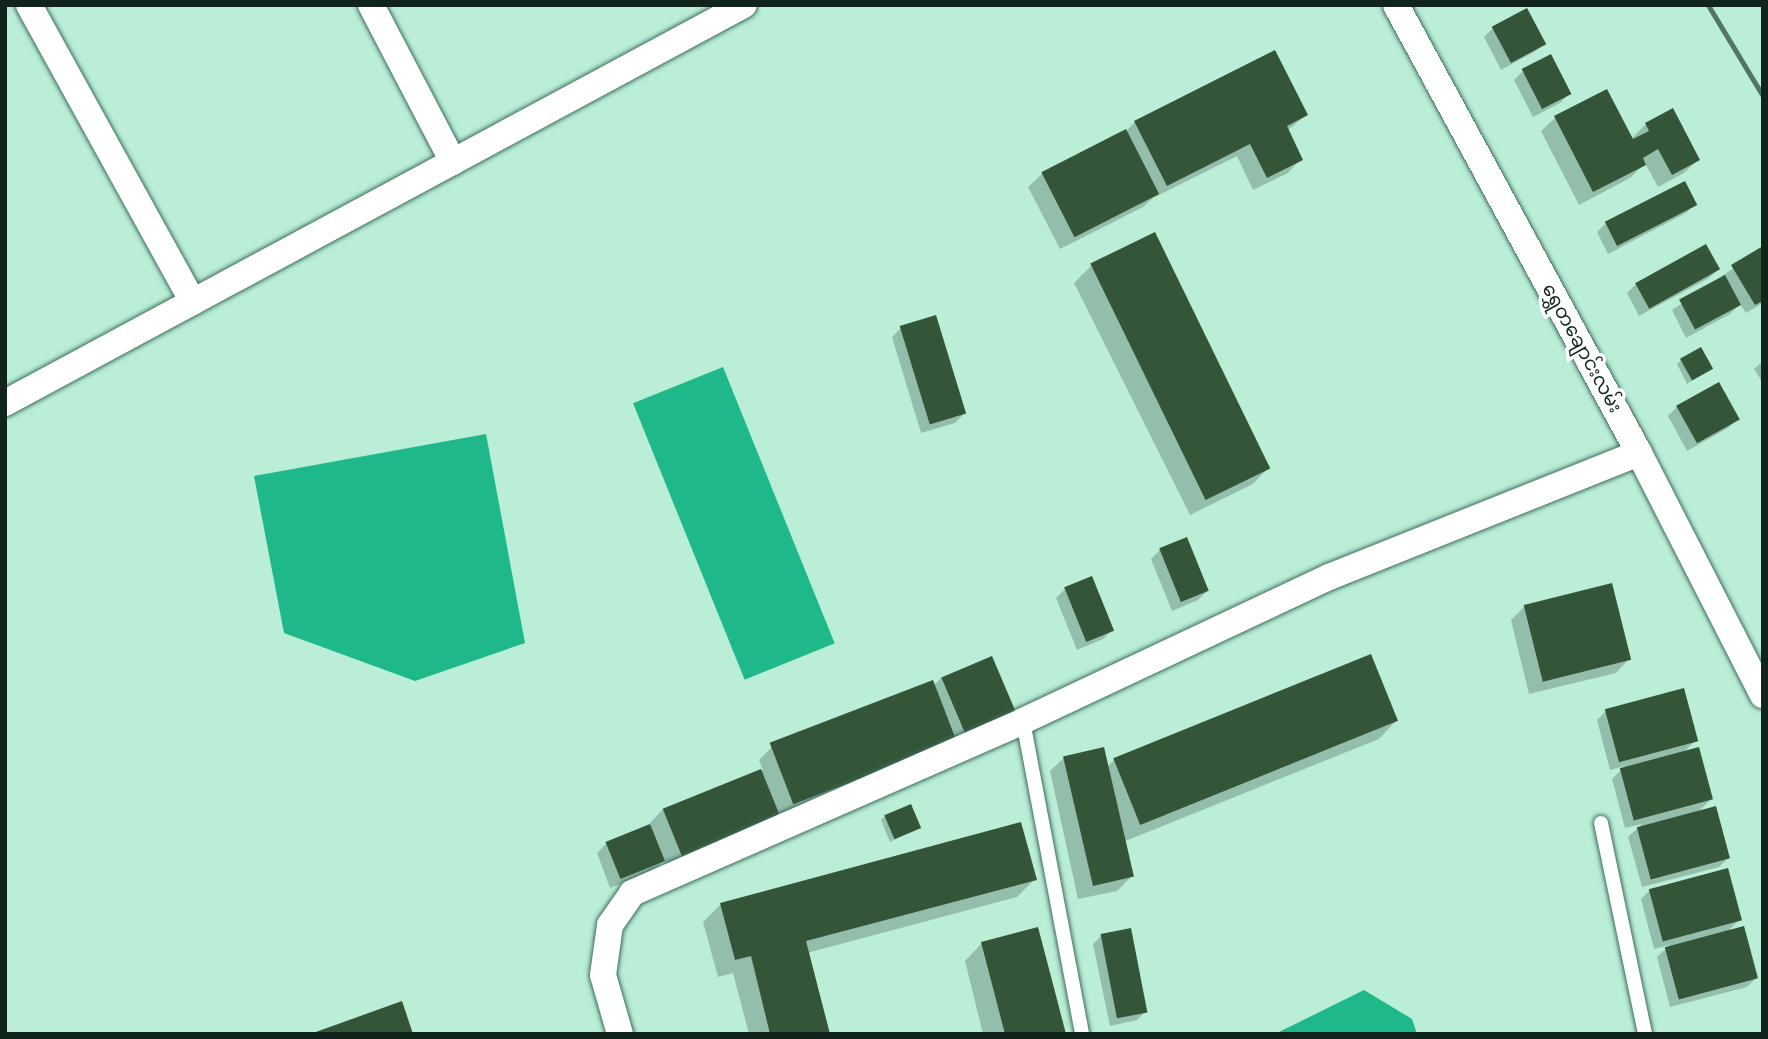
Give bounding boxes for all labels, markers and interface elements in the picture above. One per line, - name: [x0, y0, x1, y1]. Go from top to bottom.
- street label: ရွှေတချောင်းလမ်း: [1537, 279, 1627, 417]

